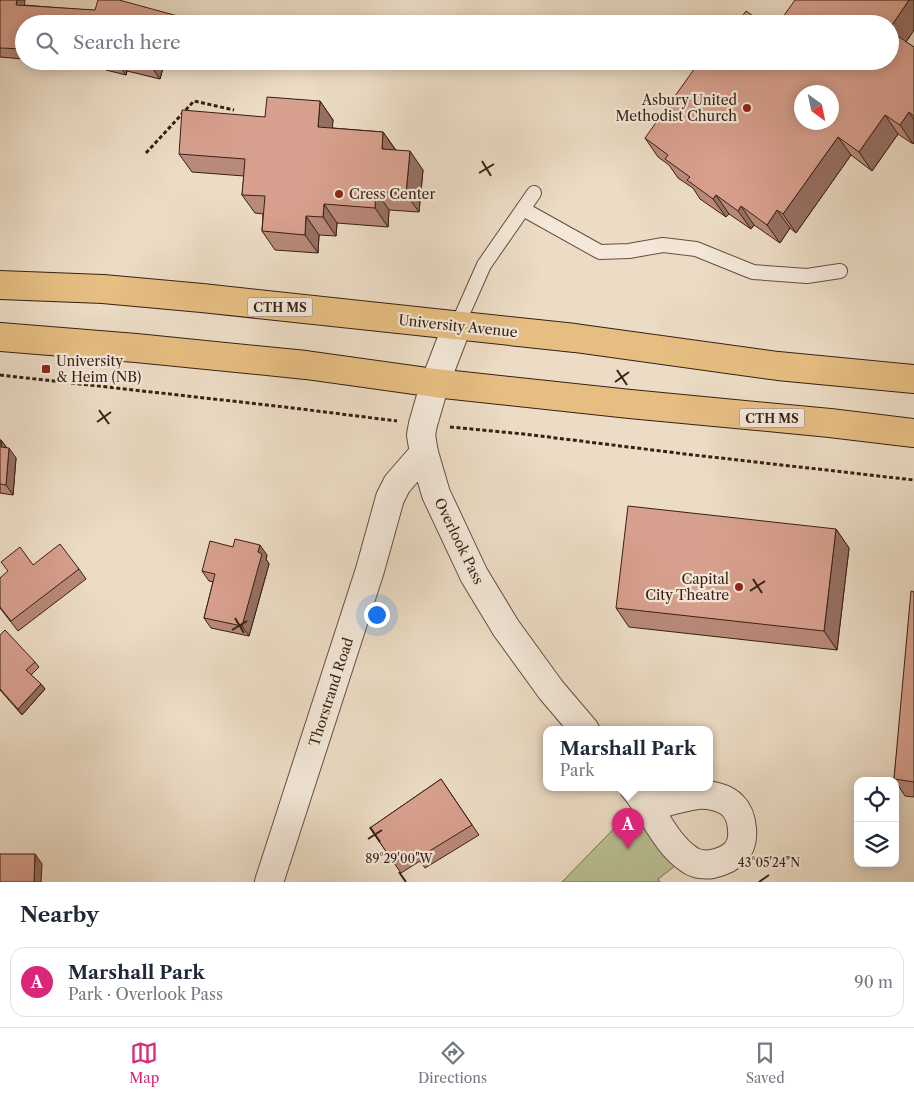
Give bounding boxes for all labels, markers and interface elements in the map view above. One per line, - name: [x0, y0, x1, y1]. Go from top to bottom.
- search box: [15, 15, 899, 70]
- icon: search: [33, 29, 61, 57]
- text: Search here: [73, 31, 181, 54]
- north arrow: [794, 85, 839, 130]
- place label: Asbury United Methodist Church: [616, 91, 737, 125]
- marker: Asbury United Methodist Church: [741, 102, 753, 114]
- place label: Cress Center: [349, 185, 435, 203]
- marker: Cress Center: [333, 188, 345, 200]
- road number: CTH MS: [248, 298, 312, 316]
- street label: University Avenue: [397, 311, 519, 341]
- place label: University & Heim (NB): [56, 352, 141, 386]
- marker: University & Heim (NB): [40, 363, 52, 375]
- road number: CTH MS: [740, 408, 804, 428]
- street label: Overlook Pass: [430, 495, 488, 587]
- place label: Capital City Theatre: [645, 570, 729, 604]
- marker: Capital City Theatre: [733, 581, 745, 593]
- your location: [364, 602, 390, 628]
- street label: Thorstrand Road: [305, 635, 357, 749]
- popup: [543, 726, 713, 791]
- text: Marshall Park: [560, 737, 696, 760]
- text: Park: [560, 760, 594, 780]
- map controls: [854, 777, 899, 867]
- button: locate: [854, 777, 899, 822]
- pin: A: [612, 808, 644, 849]
- button: layers: [854, 822, 899, 867]
- text: 89°29'00"W: [365, 851, 434, 866]
- text: 43°05'24"N: [738, 855, 800, 870]
- text: Nearby: [20, 902, 99, 927]
- text: Marshall Park: [68, 961, 205, 984]
- text: A: [31, 972, 43, 992]
- text: 90 m: [854, 972, 893, 992]
- text: Park · Overlook Pass: [68, 984, 223, 1004]
- tab: Map: [129, 1039, 159, 1087]
- tab: Directions: [418, 1039, 487, 1087]
- tab: Saved: [746, 1039, 785, 1087]

